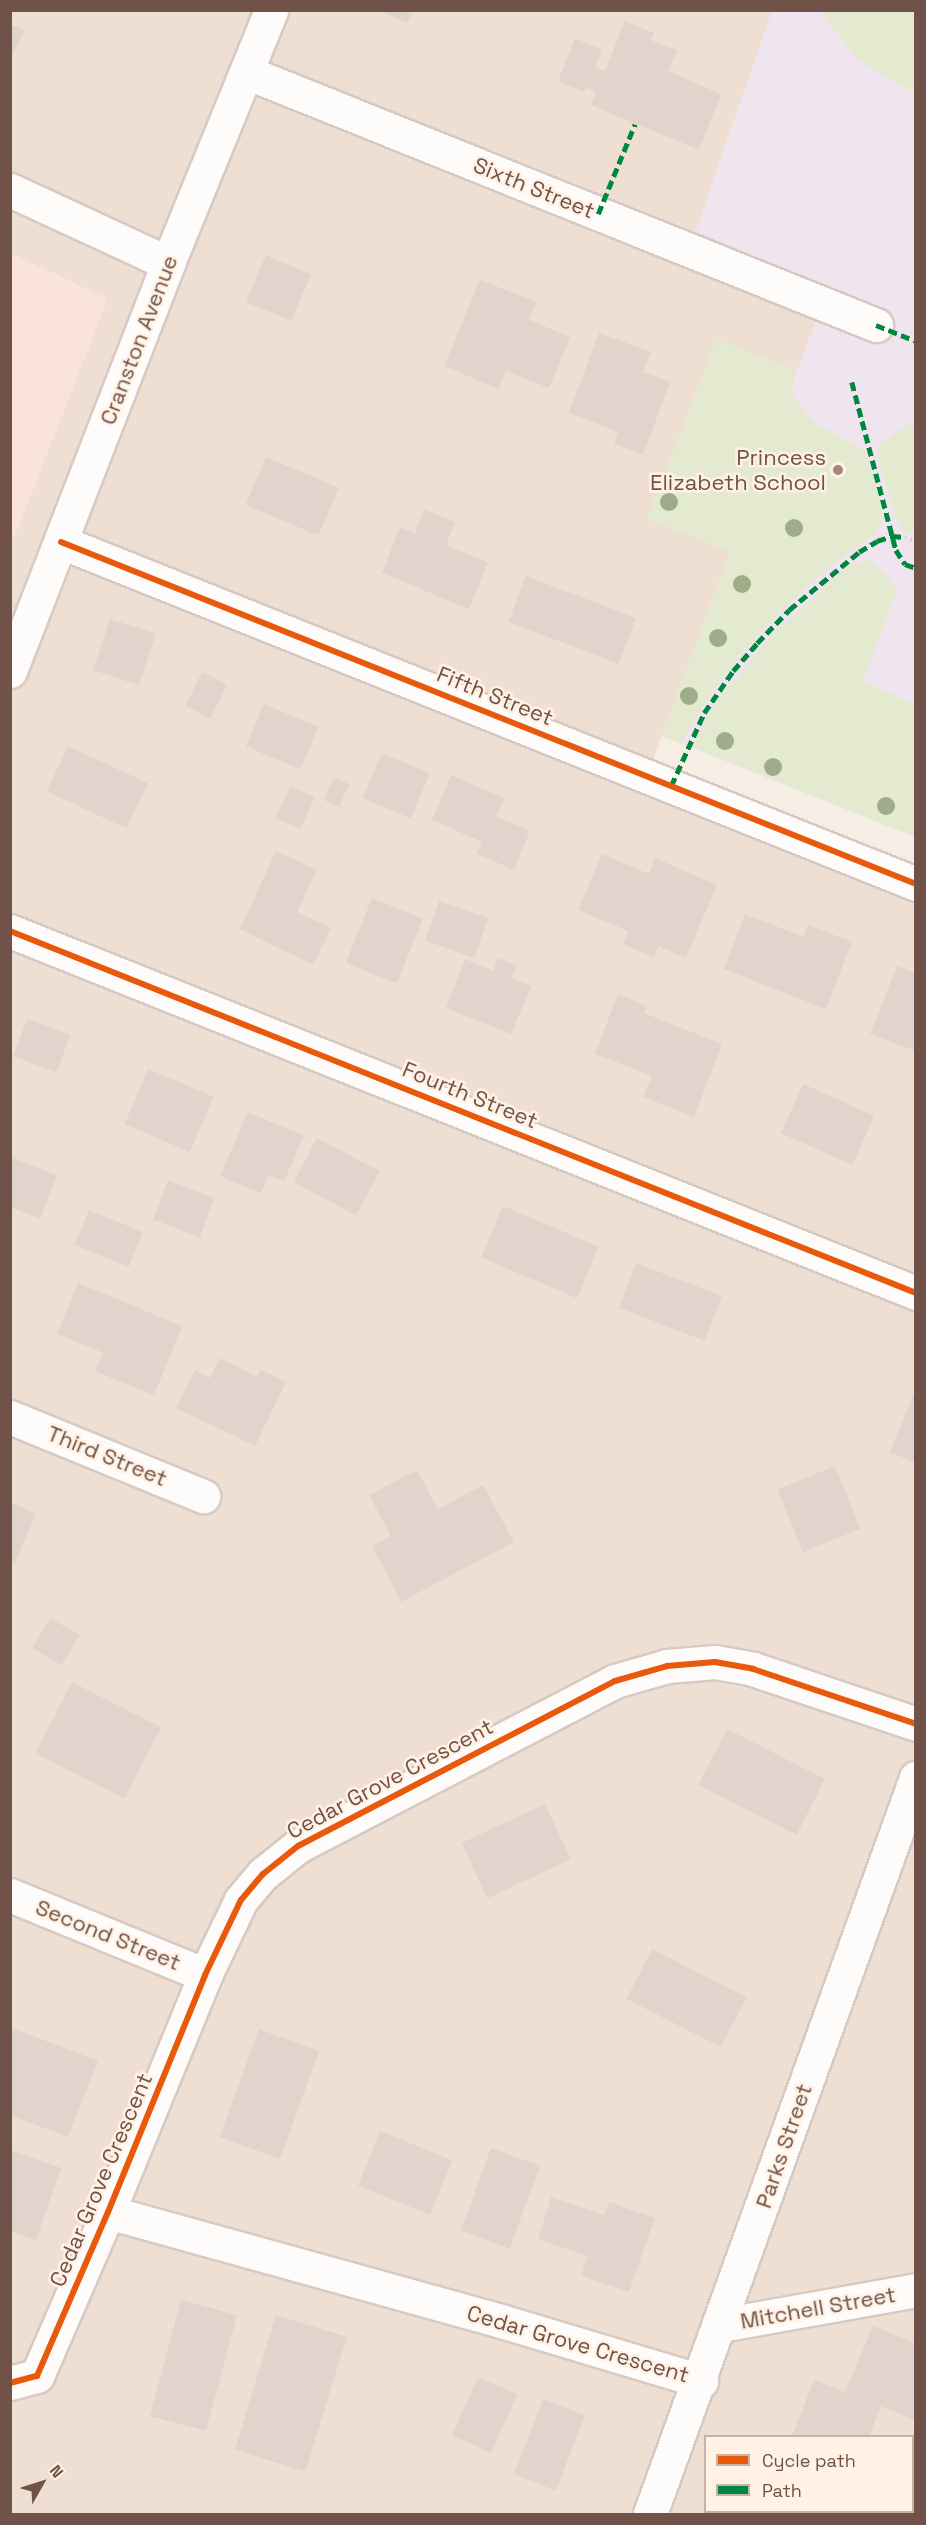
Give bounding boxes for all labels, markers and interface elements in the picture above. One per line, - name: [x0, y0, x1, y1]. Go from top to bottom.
- street label: Sixth Street: [470, 152, 598, 224]
- street label: Cranston Avenue: [94, 251, 184, 429]
- place label: Princess Elizabeth School: [650, 444, 826, 496]
- marker: Princess Elizabeth School: [831, 463, 845, 477]
- street label: Fifth Street: [433, 661, 557, 731]
- street label: Fourth Street: [398, 1056, 542, 1134]
- street label: Third Street: [43, 1420, 171, 1492]
- street label: Cedar Grove Crescent: [282, 1713, 498, 1845]
- street label: Second Street: [32, 1894, 184, 1976]
- street label: Cedar Grove Crescent: [44, 2069, 158, 2291]
- street label: Parks Street: [750, 2080, 818, 2212]
- street label: Mitchell Street: [738, 2281, 898, 2335]
- street label: Cedar Grove Crescent: [464, 2300, 692, 2388]
- legend: [704, 2435, 914, 2513]
- text: Cycle path: [762, 2449, 856, 2472]
- north arrow: [12, 2453, 72, 2513]
- text: N: [45, 2461, 68, 2482]
- text: Path: [762, 2479, 802, 2502]

